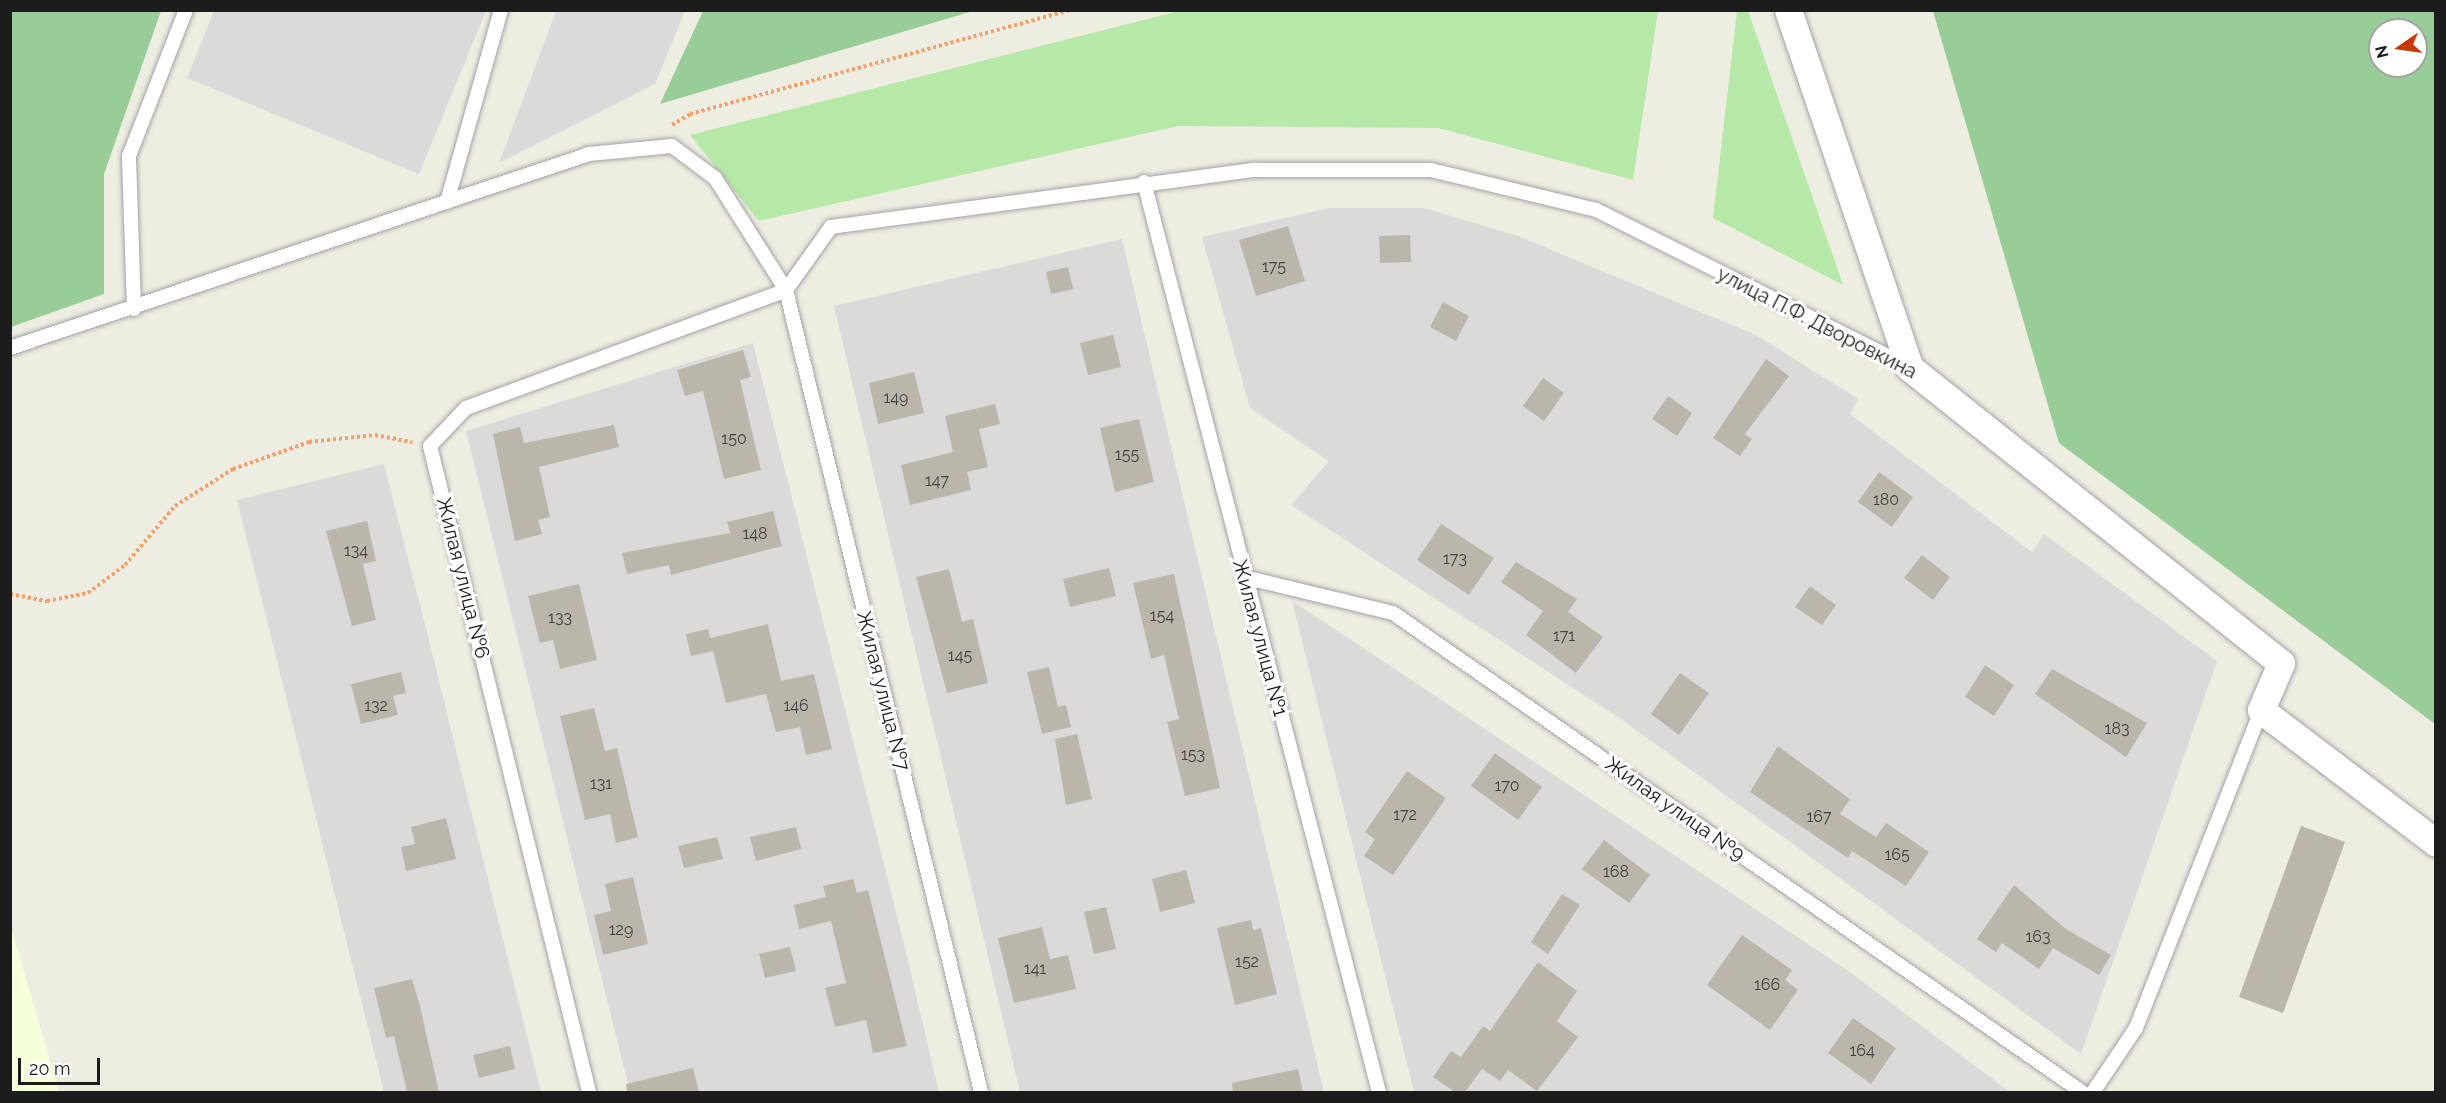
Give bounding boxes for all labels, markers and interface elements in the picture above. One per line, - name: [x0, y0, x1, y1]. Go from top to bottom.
- north arrow: [2368, 18, 2428, 78]
- text: N: [2371, 44, 2393, 60]
- house number: 175: [1262, 257, 1286, 277]
- street label: улица П.Ф. Дворовкина: [1713, 262, 1921, 384]
- house number: 149: [884, 388, 908, 408]
- house number: 150: [721, 429, 747, 449]
- house number: 155: [1115, 445, 1139, 465]
- house number: 147: [925, 471, 949, 491]
- house number: 180: [1873, 490, 1899, 510]
- street label: Жилая улица №6: [431, 495, 495, 661]
- house number: 148: [742, 524, 768, 544]
- house number: 134: [344, 541, 368, 561]
- house number: 173: [1443, 549, 1467, 569]
- street label: Жилая улица №1: [1227, 556, 1293, 720]
- house number: 154: [1150, 606, 1174, 626]
- house number: 133: [548, 608, 572, 628]
- street label: Жилая улица №7: [851, 608, 915, 774]
- house number: 171: [1553, 626, 1575, 646]
- house number: 145: [948, 646, 972, 666]
- house number: 132: [364, 696, 388, 716]
- house number: 146: [783, 696, 809, 716]
- house number: 183: [2105, 719, 2129, 739]
- house number: 153: [1181, 745, 1205, 765]
- street label: Жилая улица №9: [1600, 752, 1750, 866]
- house number: 131: [590, 774, 612, 794]
- house number: 170: [1494, 776, 1520, 796]
- house number: 172: [1393, 805, 1417, 825]
- house number: 167: [1806, 807, 1832, 827]
- house number: 165: [1884, 845, 1910, 865]
- house number: 168: [1603, 862, 1629, 882]
- house number: 129: [609, 920, 633, 940]
- house number: 163: [2025, 927, 2051, 947]
- house number: 152: [1235, 952, 1259, 972]
- house number: 141: [1024, 959, 1046, 979]
- house number: 166: [1754, 975, 1780, 995]
- house number: 164: [1849, 1041, 1875, 1061]
- scale bar: [21, 1046, 104, 1084]
- text: 20 m: [29, 1058, 71, 1079]

